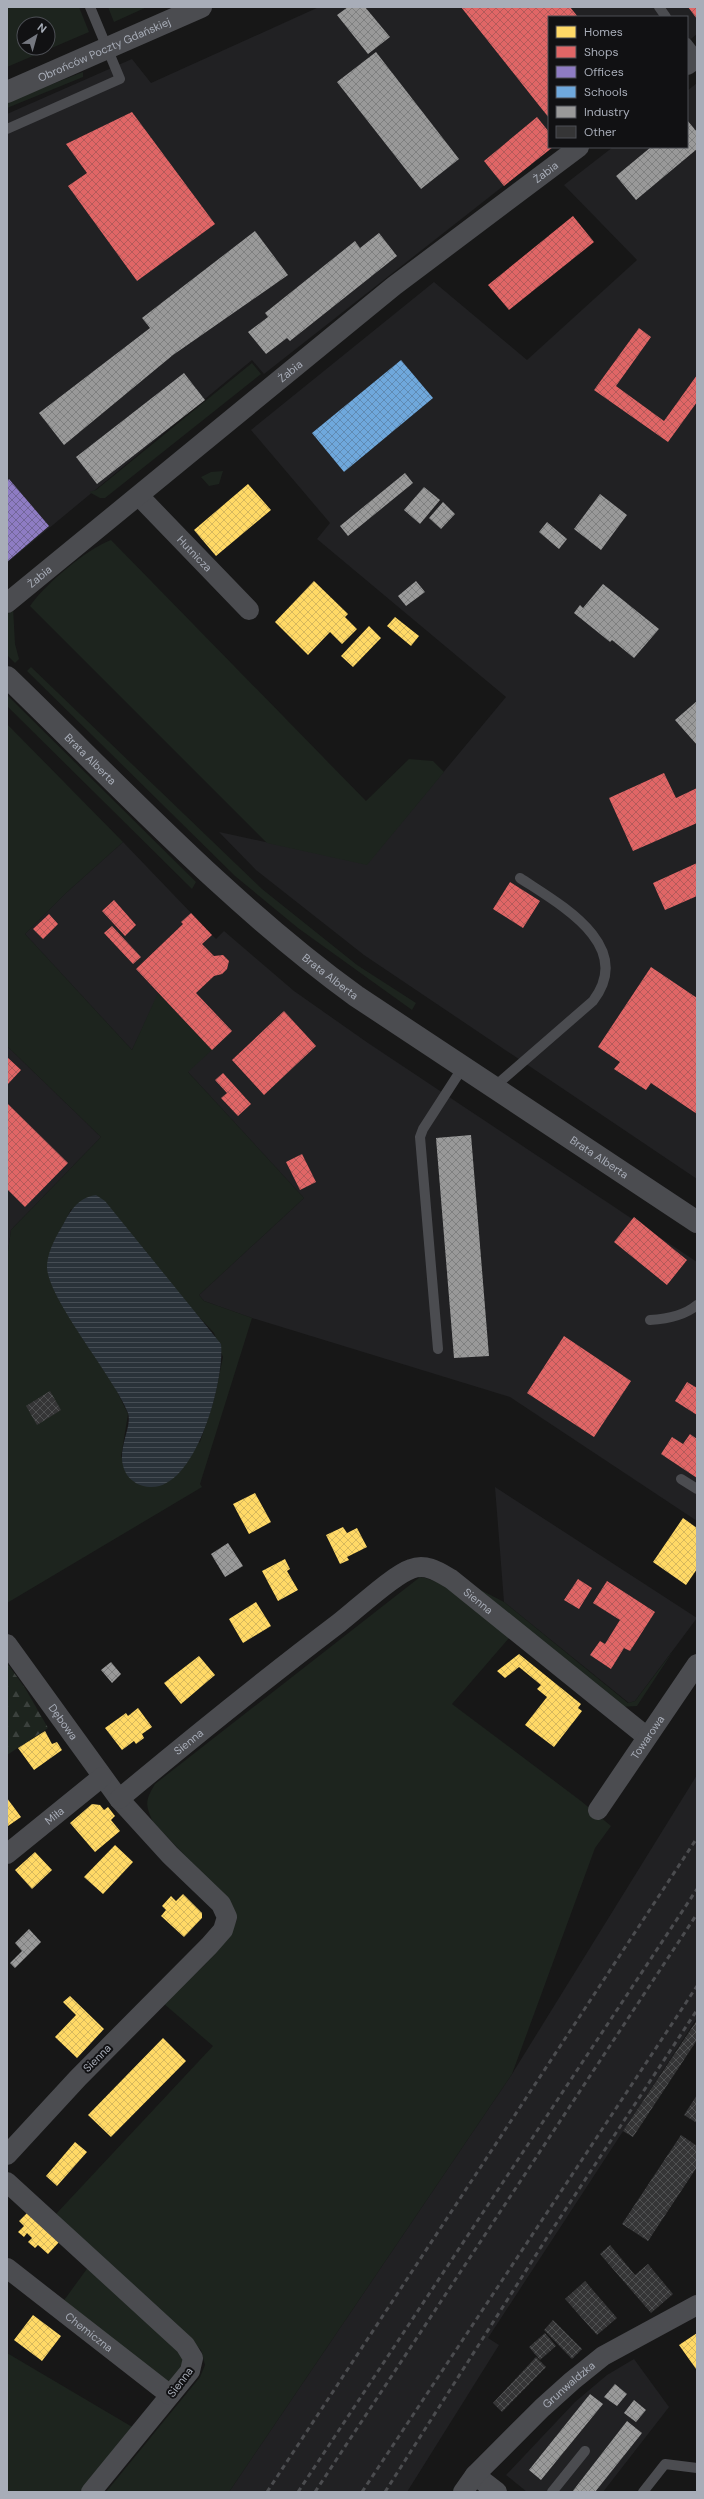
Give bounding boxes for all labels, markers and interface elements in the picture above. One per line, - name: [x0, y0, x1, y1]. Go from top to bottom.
- street label: Obrońców Poczty Gdańskiej: [35, 14, 173, 85]
- north arrow: [16, 16, 56, 56]
- legend: [548, 16, 688, 148]
- text: N: [35, 20, 49, 36]
- text: Homes: [584, 24, 623, 40]
- text: Shops: [584, 44, 619, 60]
- text: Offices: [584, 64, 624, 80]
- text: Schools: [584, 84, 628, 100]
- text: Industry: [584, 104, 630, 120]
- text: Other: [584, 124, 617, 140]
- street label: Żabia: [531, 158, 561, 186]
- street label: Żabia: [275, 357, 305, 385]
- street label: Hutnicza: [174, 533, 215, 574]
- street label: Żabia: [24, 562, 55, 590]
- street label: Brata Alberta: [62, 730, 119, 788]
- street label: Brata Alberta: [299, 950, 361, 1002]
- street label: Brata Alberta: [567, 1133, 631, 1182]
- street label: Sienna: [461, 1585, 496, 1617]
- street label: Dębowa: [45, 1701, 81, 1743]
- street label: Towarowa: [628, 1712, 667, 1762]
- street label: Sienna: [171, 1726, 206, 1758]
- street label: Miła: [42, 1804, 67, 1828]
- street label: Sienna: [80, 2041, 114, 2075]
- street label: Chemiczna: [62, 2309, 116, 2355]
- street label: Grunwaldzka: [539, 2358, 598, 2411]
- street label: Sienna: [164, 2364, 196, 2400]

